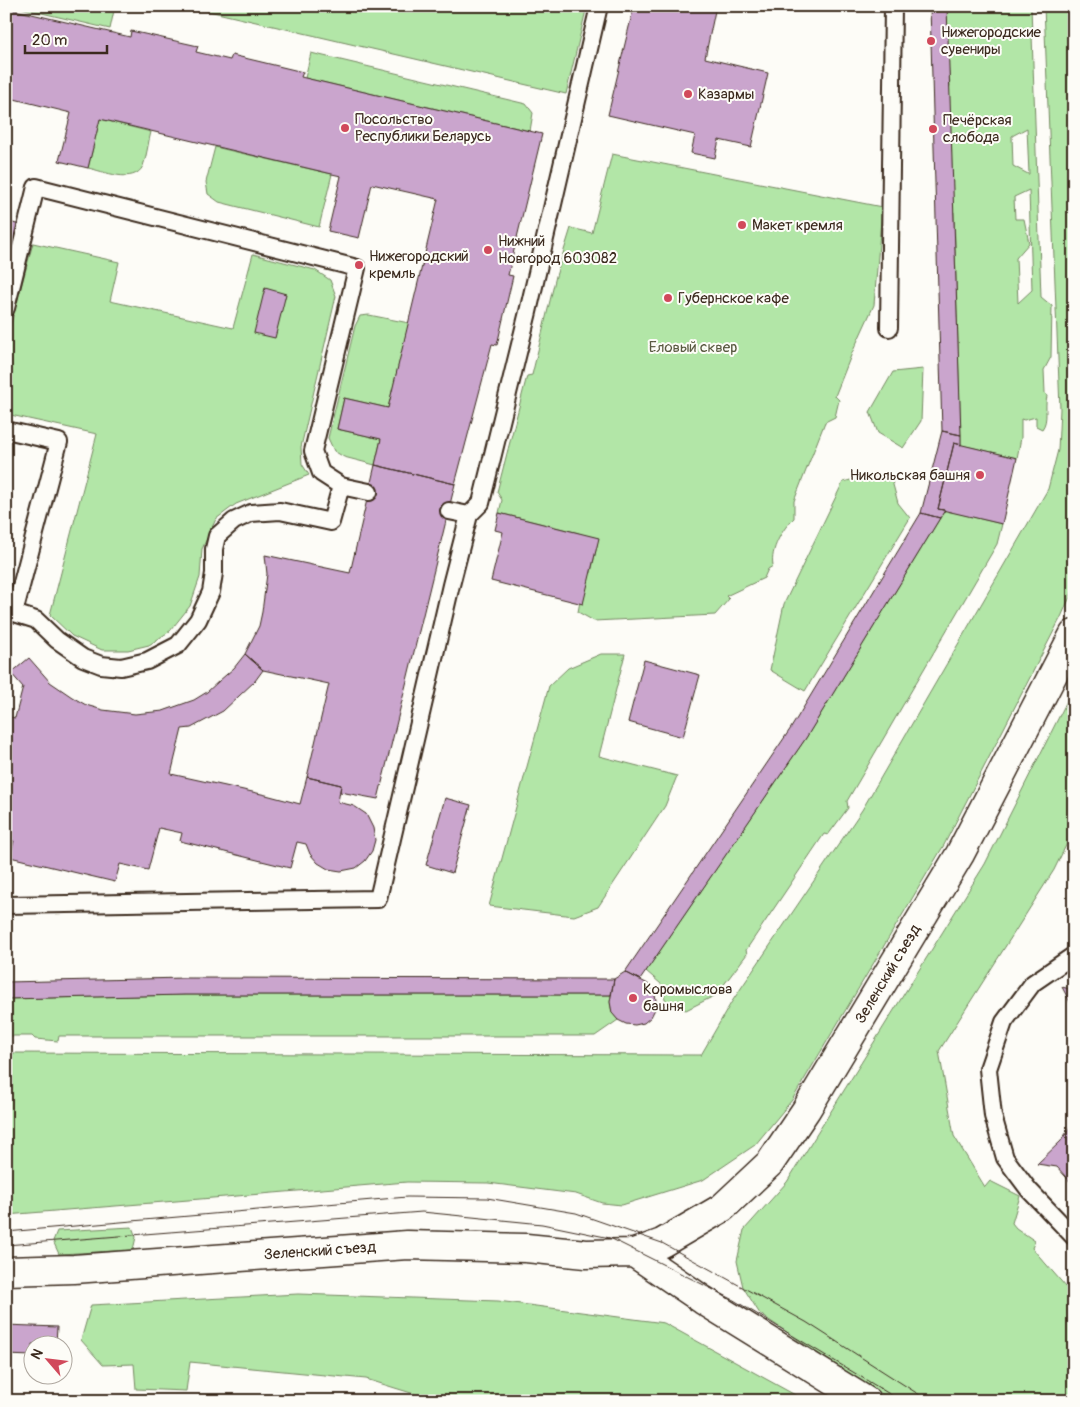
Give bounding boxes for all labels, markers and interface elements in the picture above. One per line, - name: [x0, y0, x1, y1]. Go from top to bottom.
- scale bar: [25, 22, 108, 54]
- place label: Нижегородские сувениры: [941, 23, 1042, 59]
- text: 20 m: [32, 31, 67, 50]
- marker: Нижегородские сувениры: [925, 35, 937, 47]
- place label: Казармы: [698, 85, 754, 104]
- marker: Казармы: [682, 88, 694, 100]
- place label: Посольство Республики Беларусь: [355, 110, 492, 146]
- place label: Печёрская слобода: [943, 111, 1012, 147]
- marker: Посольство Республики Беларусь: [339, 122, 351, 134]
- marker: Печёрская слобода: [927, 123, 939, 135]
- place label: Макет кремля: [752, 216, 843, 235]
- marker: Макет кремля: [736, 219, 748, 231]
- place label: Нижний Новгород 603082: [498, 232, 617, 268]
- marker: Нижний Новгород 603082: [482, 244, 494, 256]
- place label: Нижегородский кремль: [369, 247, 469, 283]
- marker: Нижегородский кремль: [353, 259, 365, 271]
- place label: Губернское кафе: [678, 289, 790, 308]
- marker: Губернское кафе: [662, 292, 674, 304]
- park label: Еловый сквер: [649, 338, 737, 357]
- place label: Никольская башня: [850, 466, 970, 485]
- marker: Никольская башня: [974, 469, 986, 481]
- street label: Зеленский съезд: [851, 921, 925, 1027]
- place label: Коромыслова башня: [643, 980, 732, 1016]
- marker: Коромыслова башня: [627, 992, 639, 1004]
- street label: Зеленский съезд: [263, 1238, 377, 1264]
- north arrow: [22, 1334, 72, 1384]
- text: N: [27, 1346, 47, 1362]

